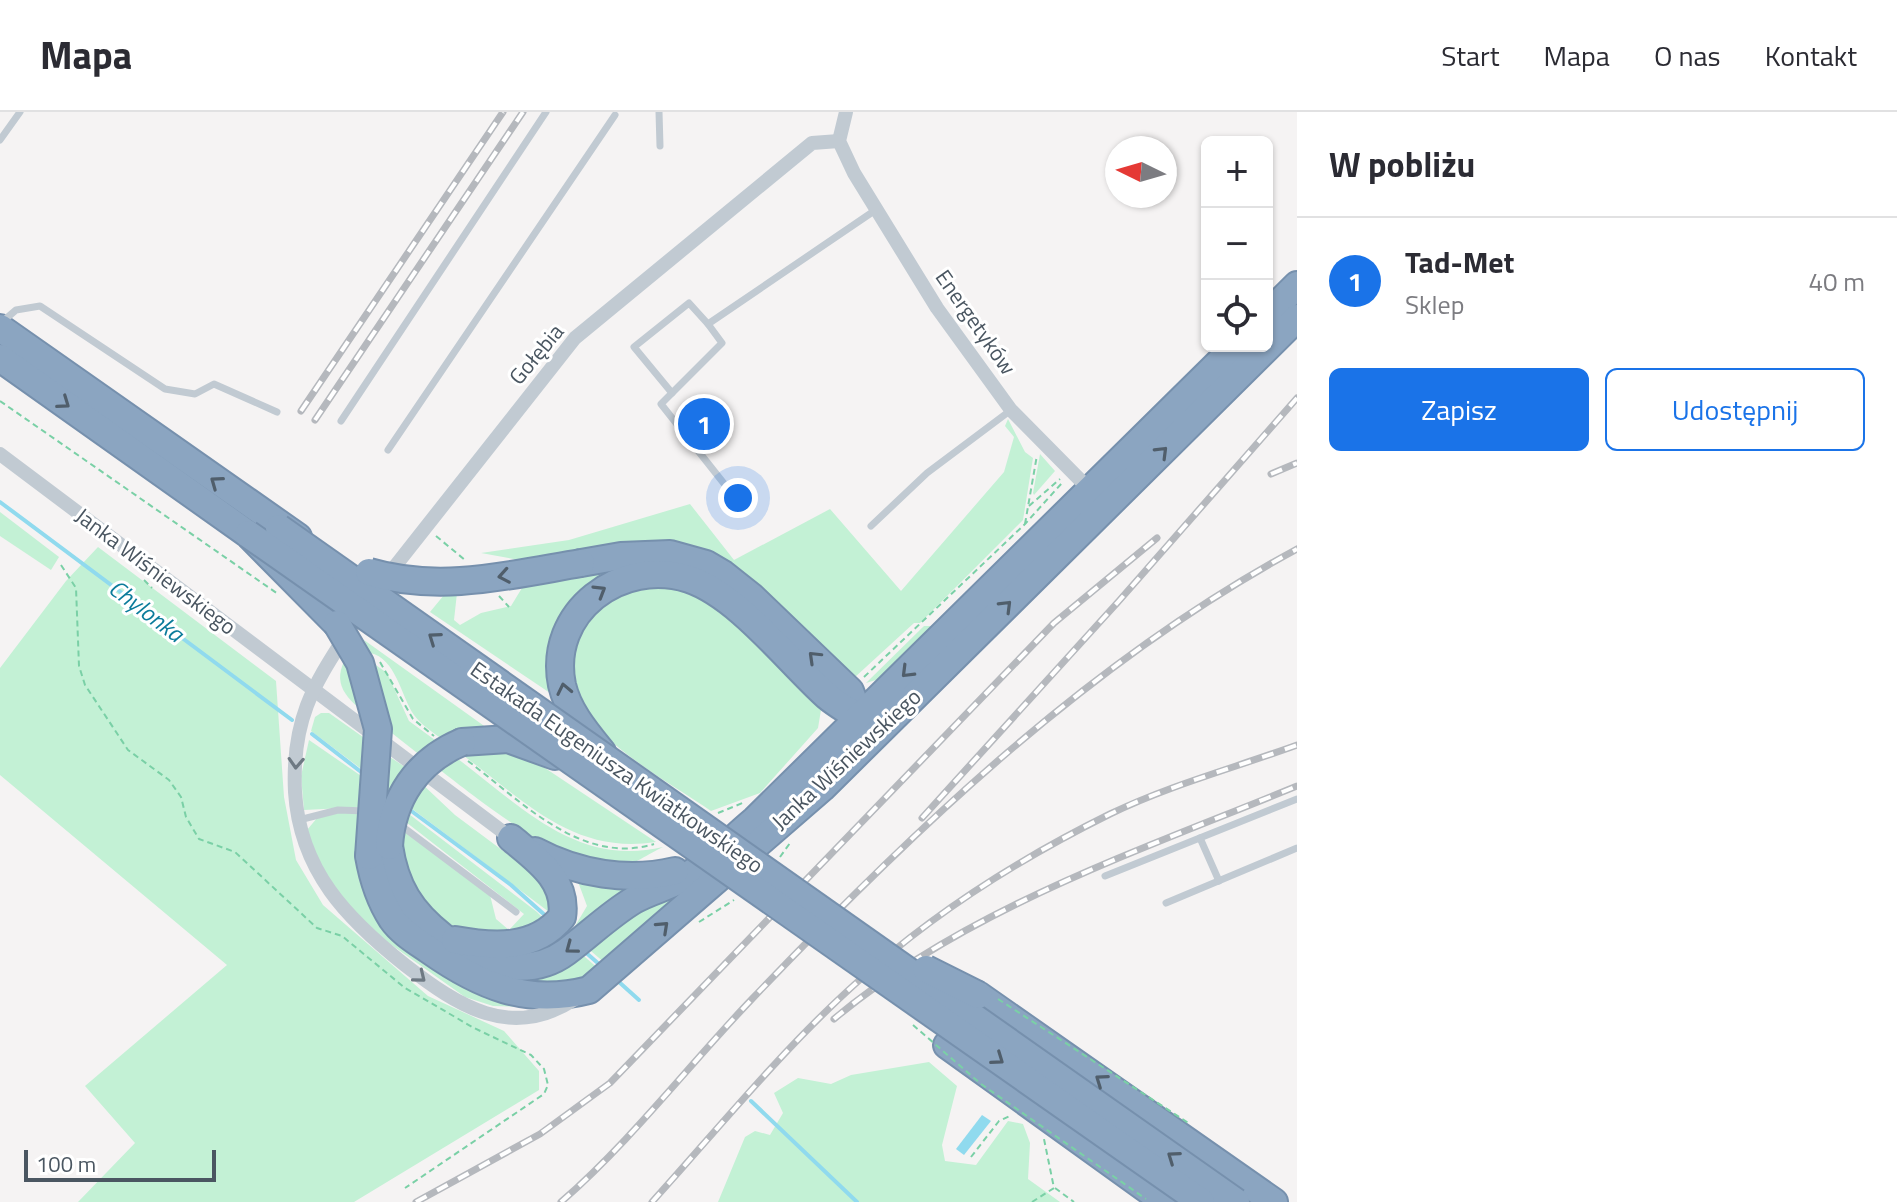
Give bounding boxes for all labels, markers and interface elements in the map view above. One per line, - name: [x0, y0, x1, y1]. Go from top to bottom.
- text: Mapa: [40, 26, 132, 84]
- text: Start: [1441, 34, 1500, 77]
- text: Mapa: [1544, 34, 1610, 77]
- text: O nas: [1654, 34, 1721, 77]
- text: Kontakt: [1765, 34, 1857, 77]
- north arrow: [1105, 136, 1177, 208]
- map controls: [1201, 136, 1273, 352]
- button: +: [1201, 136, 1273, 208]
- text: W pobliżu: [1329, 138, 1475, 190]
- button: −: [1201, 208, 1273, 280]
- text: Tad-Met: [1405, 239, 1514, 285]
- street label: Energetyków: [927, 262, 1025, 382]
- text: 1: [1348, 262, 1362, 301]
- text: 40 m: [1808, 262, 1865, 301]
- button: locate: [1201, 280, 1273, 352]
- text: Sklep: [1405, 285, 1464, 324]
- street label: Gołębia: [500, 316, 572, 392]
- button: Zapisz: [1329, 368, 1589, 451]
- button: Udostępnij: [1605, 368, 1865, 451]
- one-way arrow: [55, 394, 69, 408]
- pin: 1: [678, 394, 730, 454]
- one-way arrow: [1152, 447, 1167, 461]
- one-way arrow: [210, 477, 225, 492]
- your location: [718, 478, 758, 518]
- street label: Janka Wiśniewskiego: [68, 499, 244, 643]
- one-way arrow: [497, 566, 511, 583]
- water label: Chylonka: [101, 570, 193, 652]
- one-way arrow: [591, 586, 606, 601]
- one-way arrow: [997, 601, 1011, 615]
- one-way arrow: [428, 633, 443, 648]
- street label: Estakada Eugeniusza Kwiatkowskiego: [463, 652, 771, 882]
- one-way arrow: [809, 652, 823, 666]
- one-way arrow: [902, 663, 916, 677]
- street label: Janka Wiśniewskiego: [763, 680, 929, 838]
- one-way arrow: [556, 682, 573, 696]
- one-way arrow: [288, 757, 305, 770]
- one-way arrow: [654, 921, 668, 936]
- one-way arrow: [565, 938, 579, 952]
- one-way arrow: [411, 967, 426, 981]
- one-way arrow: [990, 1050, 1004, 1064]
- one-way arrow: [1096, 1075, 1110, 1090]
- scale bar: [24, 1146, 216, 1182]
- text: 100 m: [36, 1147, 96, 1181]
- one-way arrow: [1167, 1152, 1181, 1167]

